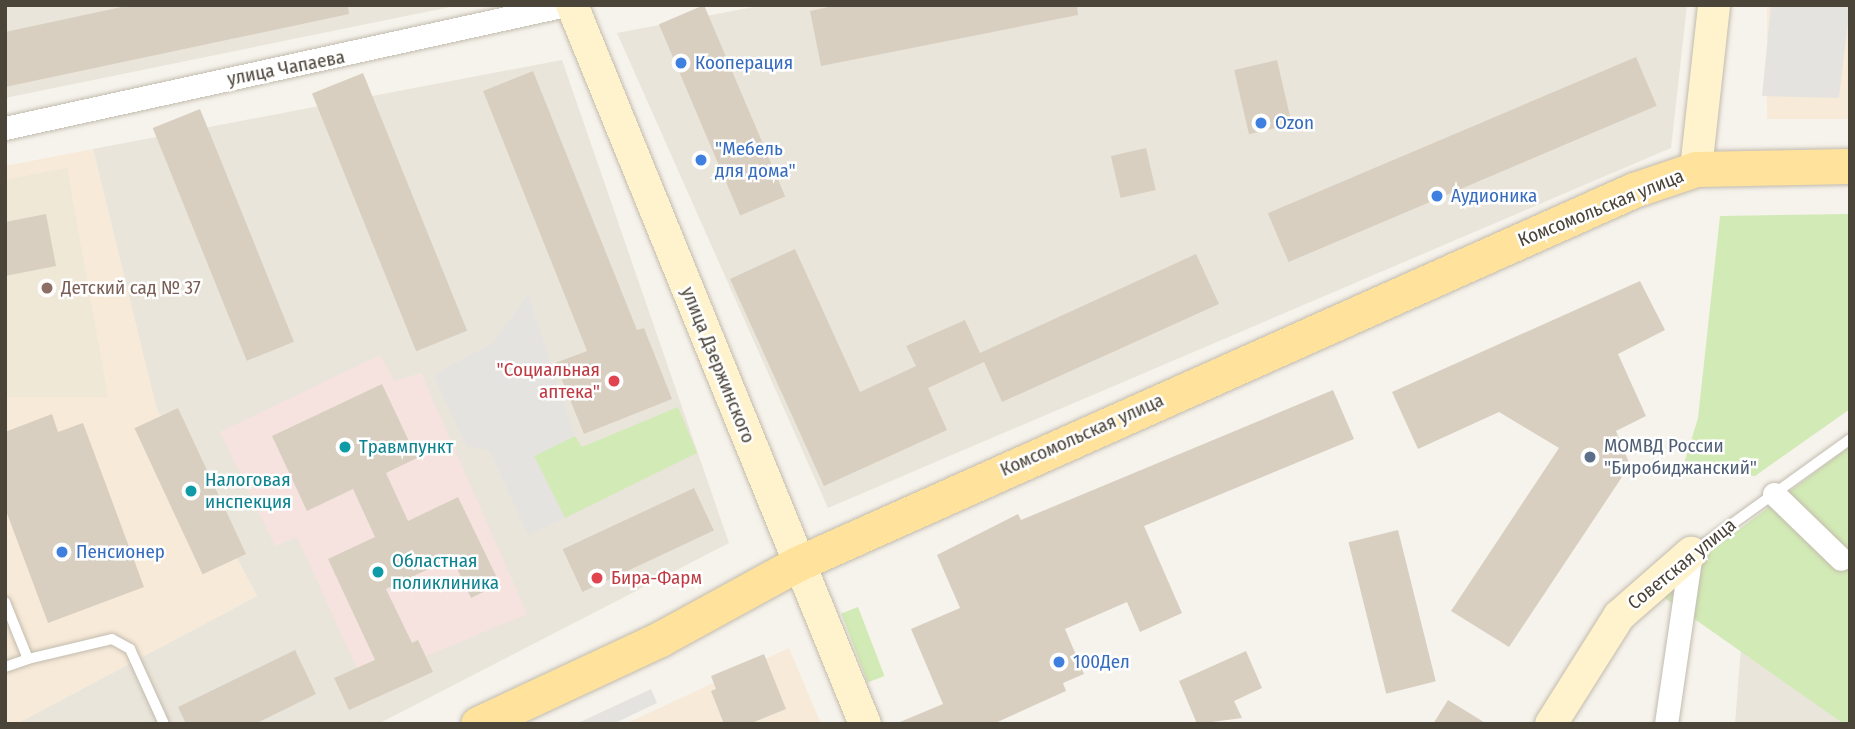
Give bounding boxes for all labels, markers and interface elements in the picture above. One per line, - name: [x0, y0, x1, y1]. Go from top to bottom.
- street label: улица Чапаева: [225, 45, 347, 91]
- place label: Кооперация: [695, 52, 793, 74]
- marker: Кооперация: [673, 55, 689, 71]
- place label: Ozon: [1275, 112, 1314, 134]
- marker: Ozon: [1253, 115, 1269, 131]
- place label: "Мебель для дома": [715, 138, 796, 182]
- marker: "Мебель для дома": [693, 152, 709, 168]
- street label: Комсомольская улица: [1515, 164, 1687, 252]
- place label: Аудионика: [1451, 185, 1537, 207]
- marker: Аудионика: [1429, 188, 1445, 204]
- place label: Детский сад № 37: [61, 277, 201, 299]
- marker: Детский сад № 37: [39, 280, 55, 296]
- street label: улица Дзержинского: [676, 284, 760, 446]
- place label: "Социальная аптека": [497, 359, 600, 403]
- marker: "Социальная аптека": [606, 373, 622, 389]
- street label: Комсомольская улица: [997, 389, 1167, 481]
- place label: МОМВД России "Биробиджанский": [1604, 435, 1757, 479]
- place label: Травмпункт: [359, 436, 453, 458]
- marker: Травмпункт: [337, 439, 353, 455]
- marker: МОМВД России "Биробиджанский": [1582, 449, 1598, 465]
- place label: Налоговая инспекция: [205, 469, 292, 513]
- marker: Налоговая инспекция: [183, 483, 199, 499]
- street label: Советская улица: [1623, 513, 1741, 615]
- place label: Пенсионер: [76, 541, 165, 563]
- marker: Пенсионер: [54, 544, 70, 560]
- place label: Областная поликлиника: [392, 550, 499, 594]
- marker: Областная поликлиника: [370, 564, 386, 580]
- place label: Бира-Фарм: [611, 567, 702, 589]
- marker: Бира-Фарм: [589, 570, 605, 586]
- place label: 100Дел: [1073, 651, 1130, 673]
- marker: 100Дел: [1051, 654, 1067, 670]

